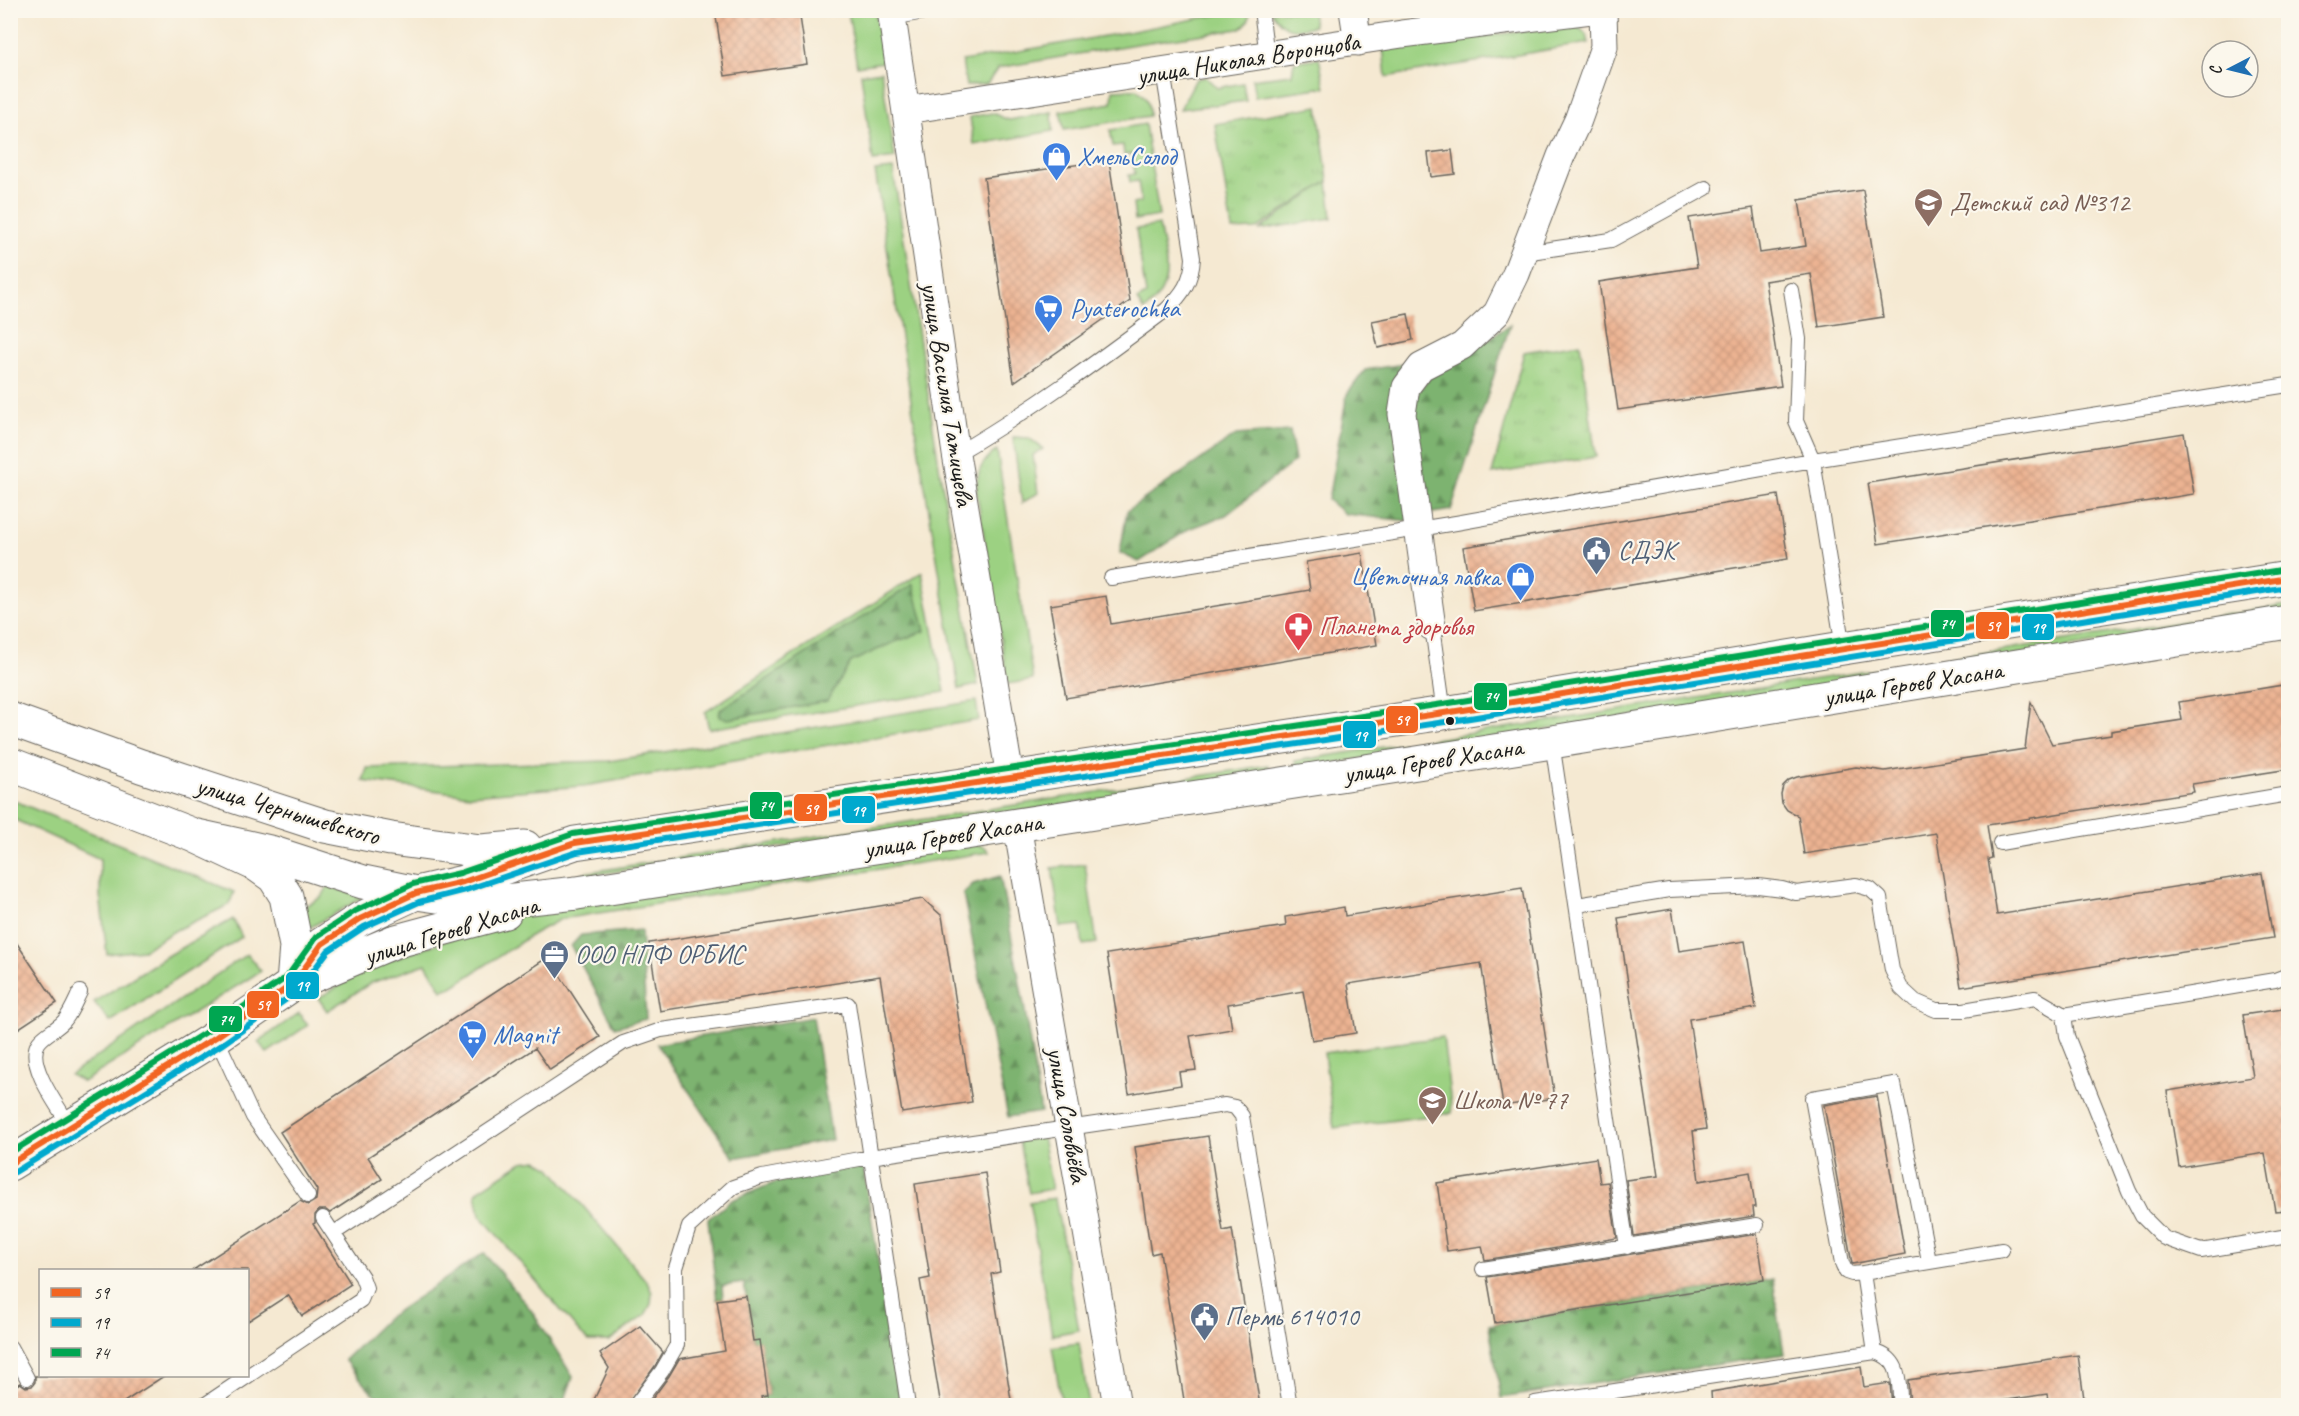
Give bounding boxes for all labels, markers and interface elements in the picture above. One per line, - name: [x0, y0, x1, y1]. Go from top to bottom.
- street label: улица Николая Воронцова: [1132, 24, 1363, 93]
- north arrow: [2200, 39, 2260, 99]
- text: С: [2205, 63, 2227, 76]
- shop icon: ХмельСолод: [1040, 140, 1072, 182]
- place label: ХмельСолод: [1077, 140, 1179, 173]
- school or university icon: Детский сад №312: [1913, 186, 1945, 228]
- place label: Детский сад №312: [1950, 186, 2132, 219]
- street label: улица Василия Татищева: [913, 278, 982, 510]
- supermarket icon: Pyaterochka: [1033, 292, 1065, 334]
- place label: Pyaterochka: [1070, 292, 1181, 325]
- public building icon: СДЭК: [1581, 534, 1613, 576]
- place label: СДЭК: [1618, 534, 1680, 567]
- place label: Цветочная лавка: [1350, 560, 1502, 593]
- shop icon: Цветочная лавка: [1505, 560, 1537, 602]
- line badge: 74: [1930, 609, 1965, 638]
- pharmacy icon: Планета здоровья: [1282, 610, 1314, 652]
- place label: Планета здоровья: [1319, 610, 1475, 644]
- line badge: 59: [1975, 611, 2010, 640]
- line badge: 19: [2021, 613, 2055, 641]
- text: 74: [1940, 614, 1956, 634]
- text: 59: [1986, 616, 2002, 636]
- text: 19: [2031, 618, 2047, 638]
- street label: улица Героев Хасана: [1819, 653, 2007, 714]
- line badge: 74: [1473, 682, 1508, 711]
- text: 74: [1484, 687, 1500, 707]
- line badge: 59: [1385, 705, 1419, 734]
- text: 59: [1395, 710, 1411, 730]
- unlabelled marker: [1444, 715, 1456, 727]
- line badge: 19: [1342, 720, 1377, 749]
- text: 19: [1353, 726, 1369, 746]
- street label: улица Героев Хасана: [1339, 730, 1527, 791]
- street label: улица Чернышевского: [191, 768, 385, 853]
- line badge: 74: [749, 791, 783, 820]
- line badge: 59: [793, 793, 828, 822]
- line badge: 19: [841, 795, 876, 824]
- text: 74: [759, 796, 775, 816]
- text: 59: [804, 799, 820, 819]
- text: 19: [851, 801, 867, 821]
- street label: улица Героев Хасана: [859, 805, 1047, 866]
- street label: улица Героев Хасана: [358, 888, 545, 973]
- office icon: ООО НПФ ОРБИС: [538, 938, 570, 980]
- place label: ООО НПФ ОРБИС: [575, 938, 747, 971]
- line badge: 19: [285, 971, 320, 1000]
- text: 19: [295, 976, 311, 996]
- line badge: 59: [246, 990, 280, 1019]
- text: 59: [256, 995, 272, 1015]
- line badge: 74: [208, 1005, 243, 1033]
- text: 74: [219, 1010, 235, 1030]
- supermarket icon: Magnit: [456, 1018, 488, 1060]
- place label: Magnit: [493, 1018, 561, 1051]
- street label: улица Соловьёва: [1039, 1043, 1096, 1187]
- school or university icon: Школа № 77: [1416, 1084, 1448, 1126]
- place label: Школа № 77: [1453, 1084, 1569, 1117]
- legend: [39, 1269, 249, 1377]
- text: 59: [93, 1282, 111, 1304]
- public building icon: Пермь 614010: [1188, 1300, 1220, 1342]
- place label: Пермь 614010: [1225, 1300, 1361, 1333]
- text: 19: [93, 1312, 111, 1334]
- text: 74: [93, 1342, 111, 1364]

